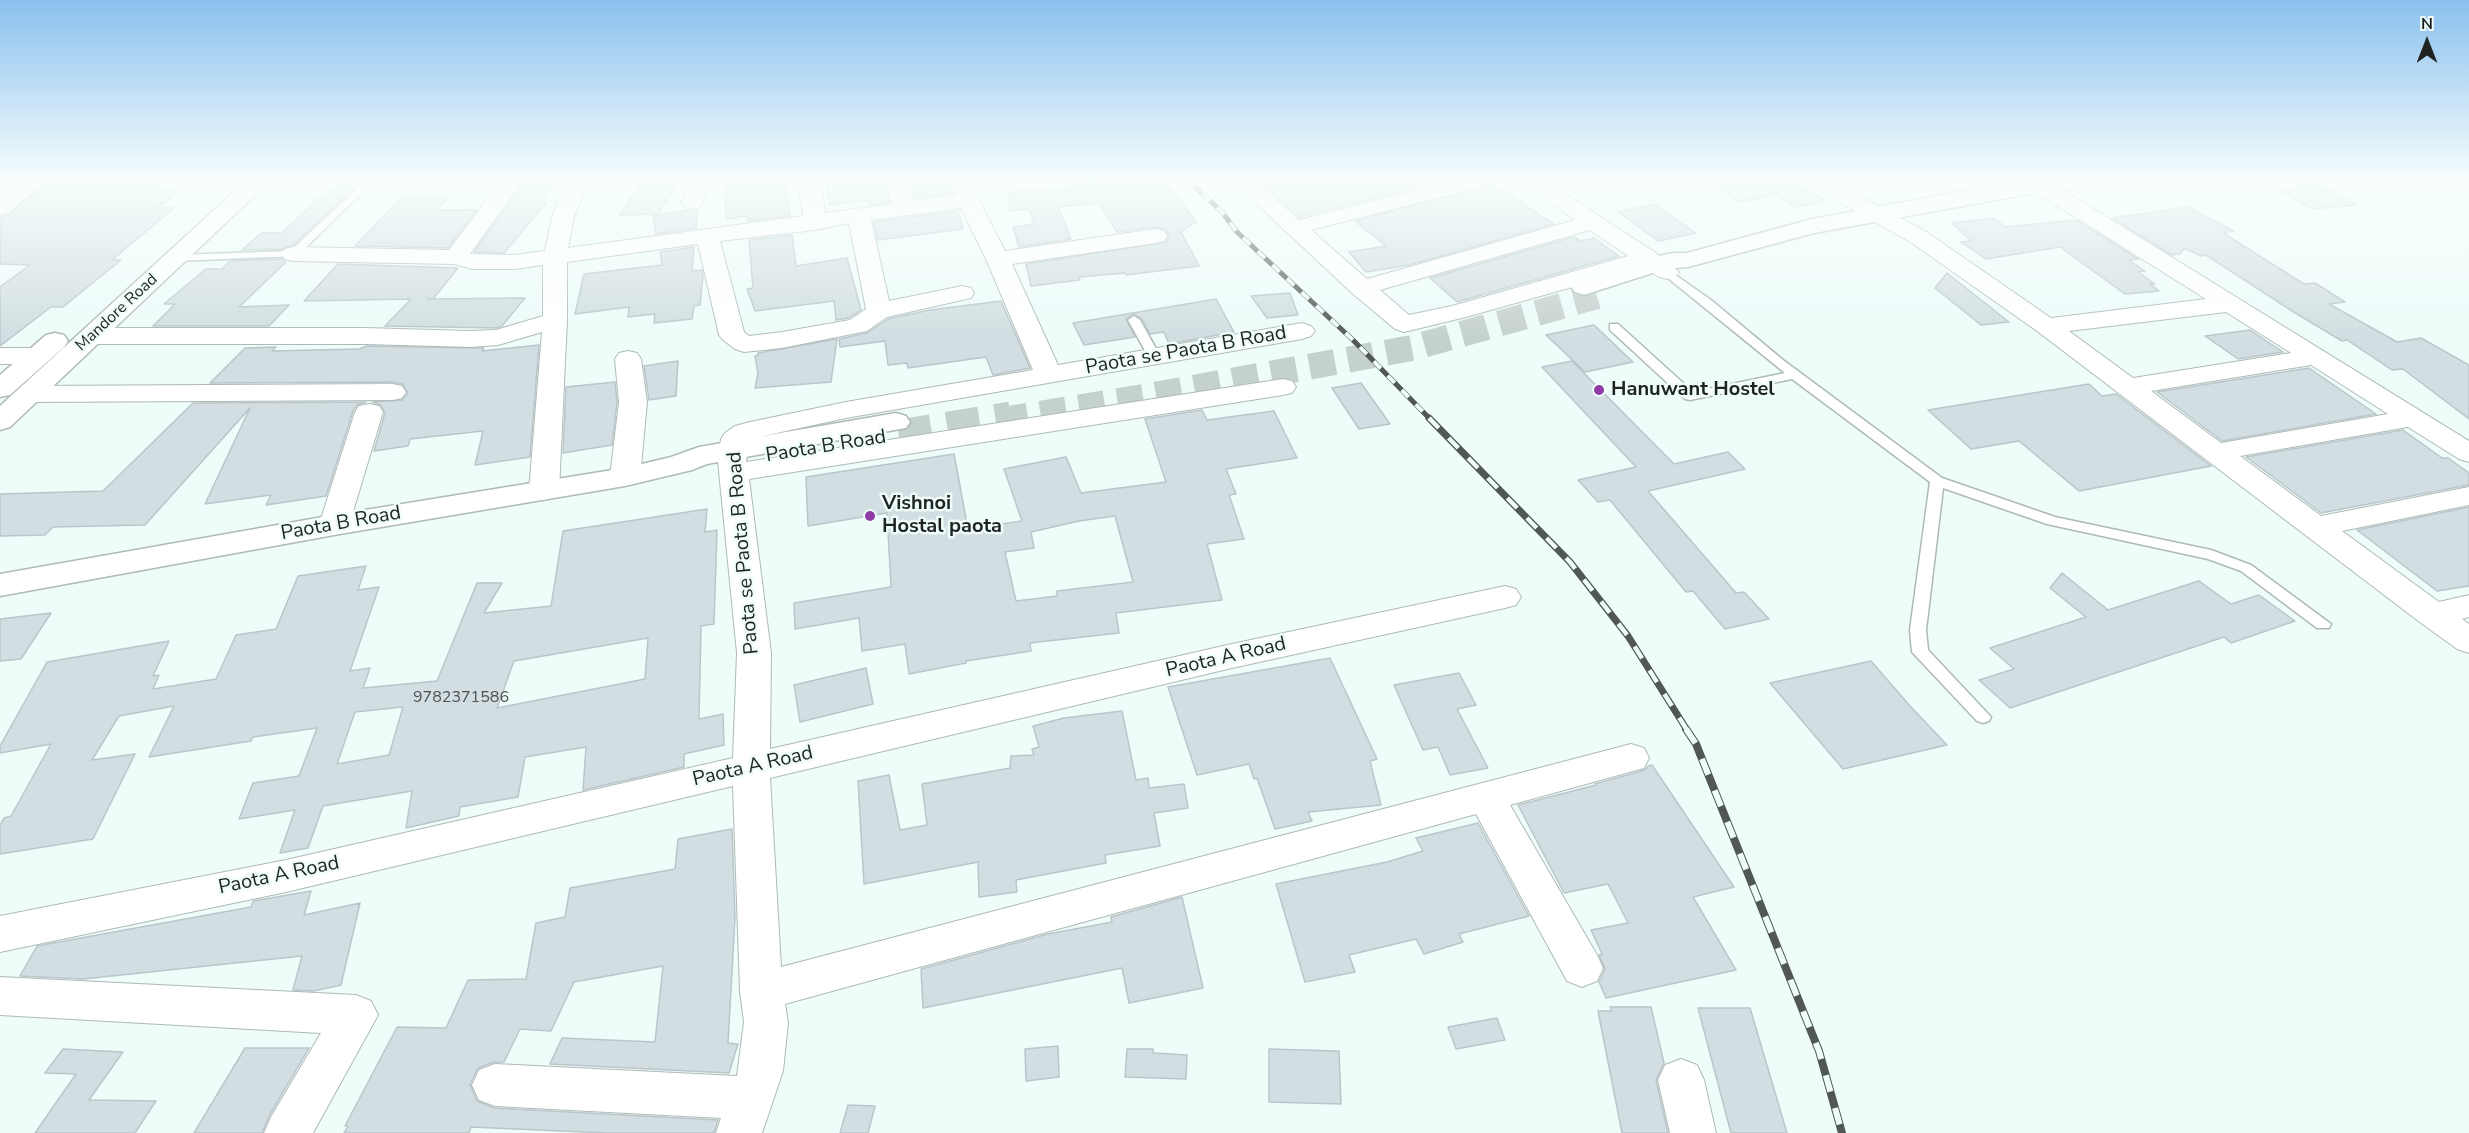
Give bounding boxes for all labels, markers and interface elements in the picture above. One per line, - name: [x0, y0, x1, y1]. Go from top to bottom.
- north arrow: [2397, 12, 2457, 72]
- text: N: [2421, 13, 2433, 35]
- street label: Mandore Road: [72, 270, 162, 356]
- street label: Paota se Paota B Road: [1084, 321, 1288, 381]
- place label: Hanuwant Hostel: [1611, 378, 1775, 402]
- marker: Hanuwant Hostel: [1592, 383, 1606, 397]
- street label: Paota B Road: [764, 426, 888, 468]
- street label: Paota se Paota B Road: [723, 451, 765, 655]
- place label: Vishnoi Hostal paota: [882, 492, 1002, 539]
- street label: Paota B Road: [279, 502, 403, 546]
- marker: Vishnoi Hostal paota: [863, 509, 877, 523]
- street label: Paota A Road: [1163, 632, 1289, 684]
- house number: 9782371586: [413, 688, 509, 708]
- street label: Paota A Road: [690, 741, 816, 793]
- street label: Paota A Road: [216, 851, 342, 901]

